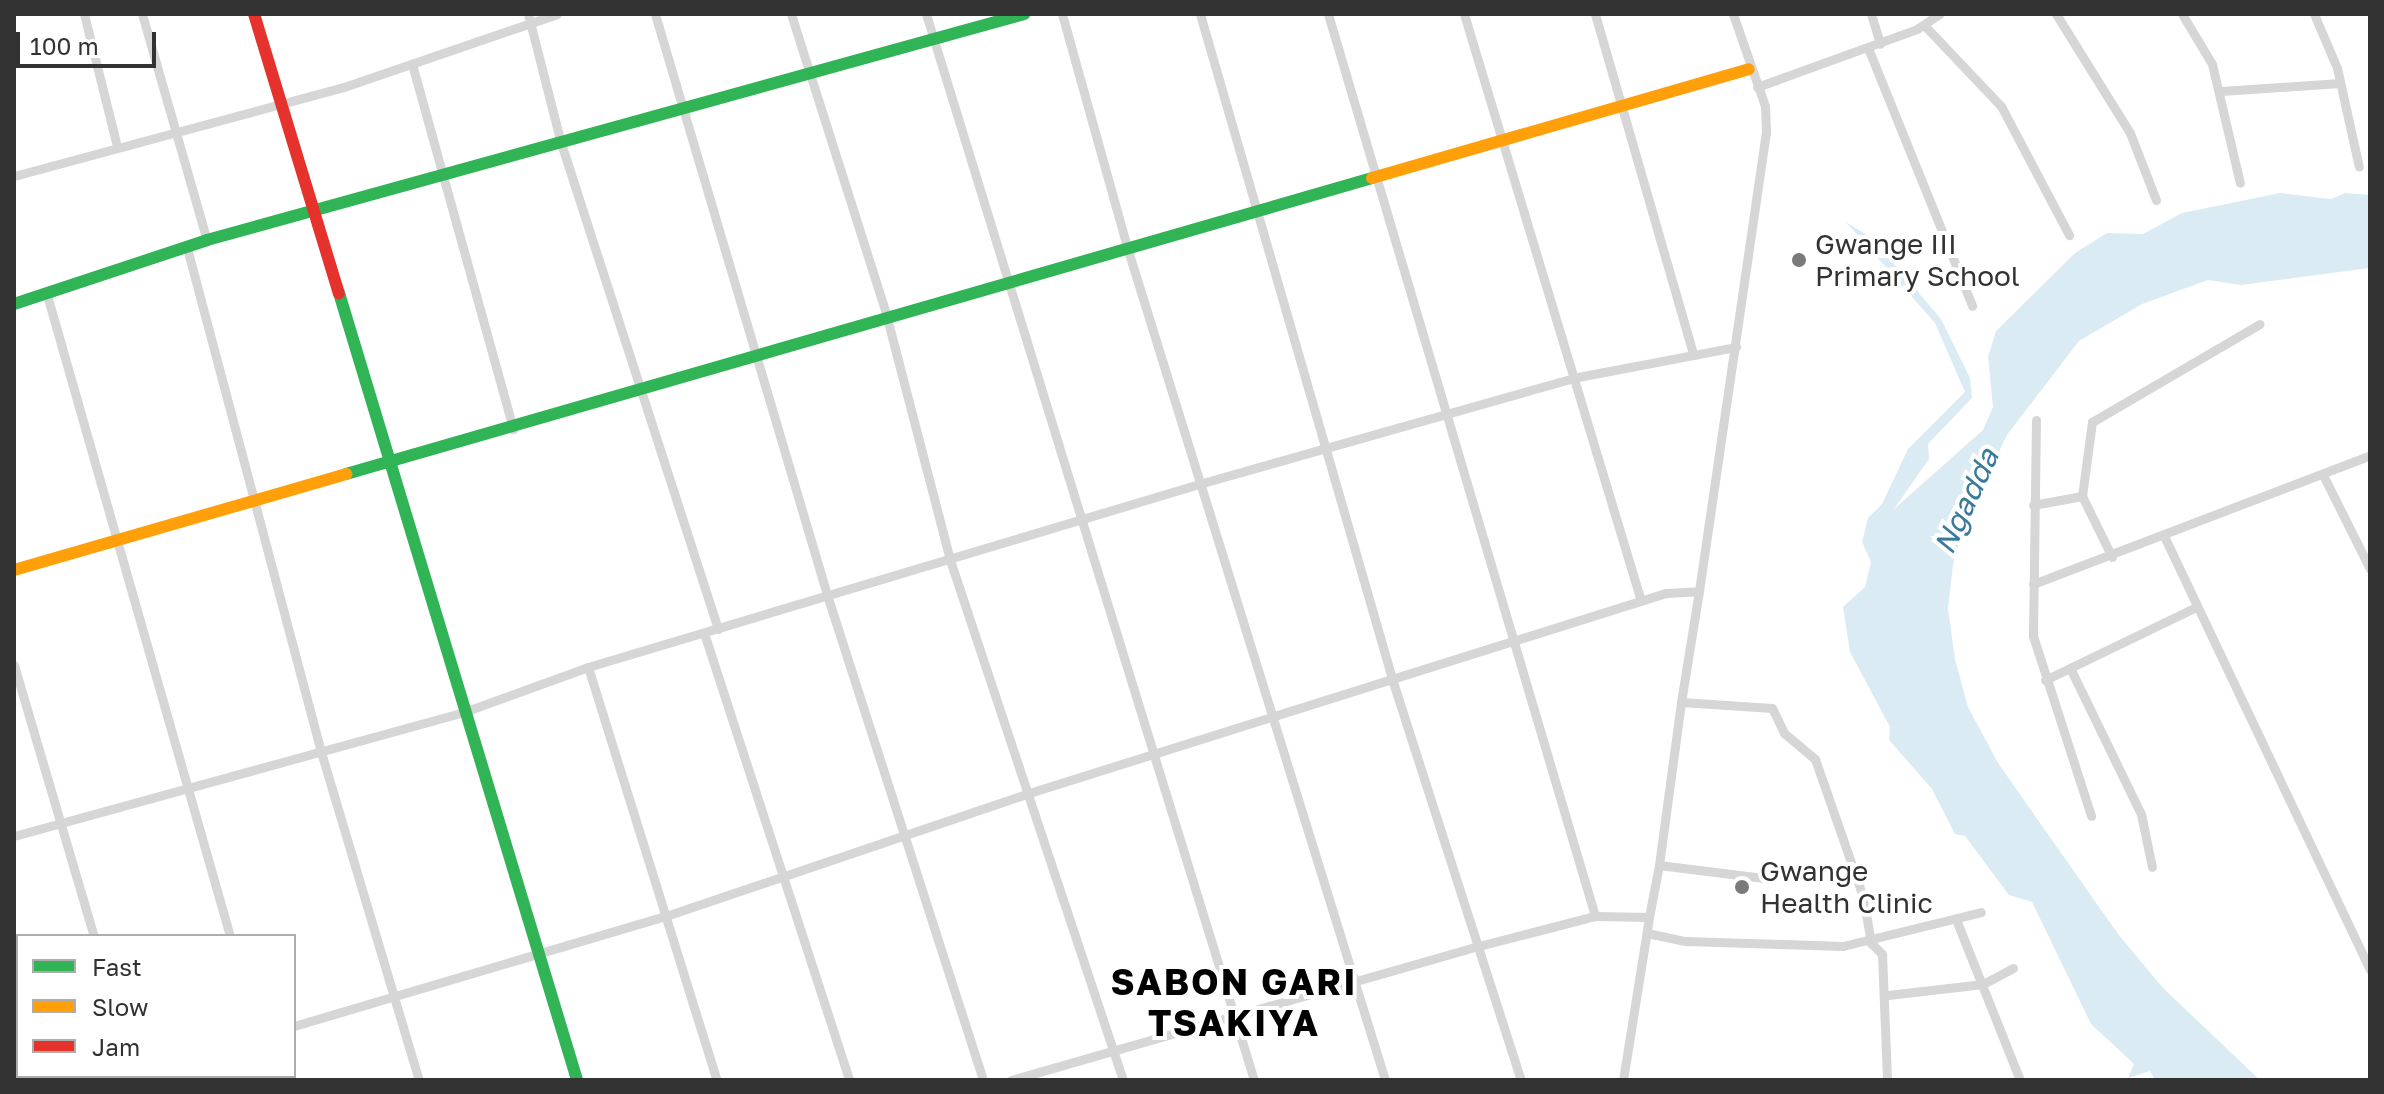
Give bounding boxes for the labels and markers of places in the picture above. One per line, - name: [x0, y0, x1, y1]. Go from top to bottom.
- place label: Gwange III Primary School: [1815, 227, 2020, 293]
- marker: Gwange III Primary School: [1790, 251, 1808, 269]
- place label: Gwange Health Clinic: [1760, 854, 1933, 920]
- marker: Gwange Health Clinic: [1731, 876, 1753, 898]

